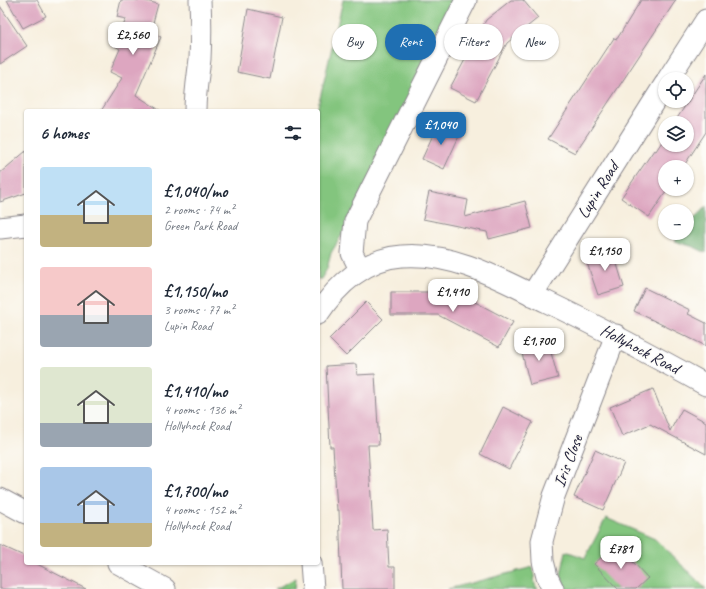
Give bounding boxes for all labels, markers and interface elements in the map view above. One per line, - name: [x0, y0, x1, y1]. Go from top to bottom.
- pin: £2,560: [100, 22, 166, 56]
- chip: Buy: [332, 24, 377, 60]
- chip: Rent: [385, 24, 436, 60]
- chip: Filters: [444, 24, 503, 60]
- chip: New: [511, 24, 559, 60]
- text: £2,560: [117, 27, 149, 43]
- map controls: [658, 72, 694, 240]
- button: locate: [658, 72, 694, 108]
- pin: £1,040: [408, 112, 474, 146]
- button: layers: [658, 116, 694, 152]
- text: £1,040: [425, 117, 457, 133]
- icon: filters: [282, 122, 304, 144]
- text: 6 homes: [40, 123, 88, 144]
- street label: Lupin Road: [572, 156, 625, 222]
- button: +: [658, 160, 694, 196]
- text: £1,040/mo: [164, 181, 227, 202]
- icon: home: [72, 183, 120, 231]
- text: 2 rooms · 74 m²: [164, 202, 234, 218]
- button: −: [658, 204, 694, 240]
- text: Green Park Road: [164, 218, 237, 234]
- pin: £1,150: [572, 238, 638, 272]
- text: £1,150: [589, 243, 621, 259]
- pin: £1,410: [420, 279, 486, 313]
- text: £1,150/mo: [164, 281, 227, 302]
- icon: home: [72, 283, 120, 331]
- text: £1,410: [437, 284, 469, 300]
- text: 3 rooms · 77 m²: [164, 302, 234, 318]
- text: Lupin Road: [164, 318, 212, 334]
- street label: Hollyhock Road: [597, 319, 685, 380]
- pin: £1,700: [506, 328, 572, 362]
- text: £1,700: [523, 333, 555, 349]
- text: £1,410/mo: [164, 381, 227, 402]
- icon: home: [72, 383, 120, 431]
- text: 4 rooms · 136 m²: [164, 402, 240, 418]
- text: Hollyhock Road: [164, 418, 230, 434]
- street label: Iris Close: [548, 431, 588, 490]
- text: £1,700/mo: [164, 481, 227, 502]
- icon: home: [72, 483, 120, 531]
- text: 4 rooms · 152 m²: [164, 502, 240, 518]
- text: Hollyhock Road: [164, 518, 230, 534]
- pin: £781: [597, 536, 645, 570]
- text: £781: [609, 541, 633, 557]

